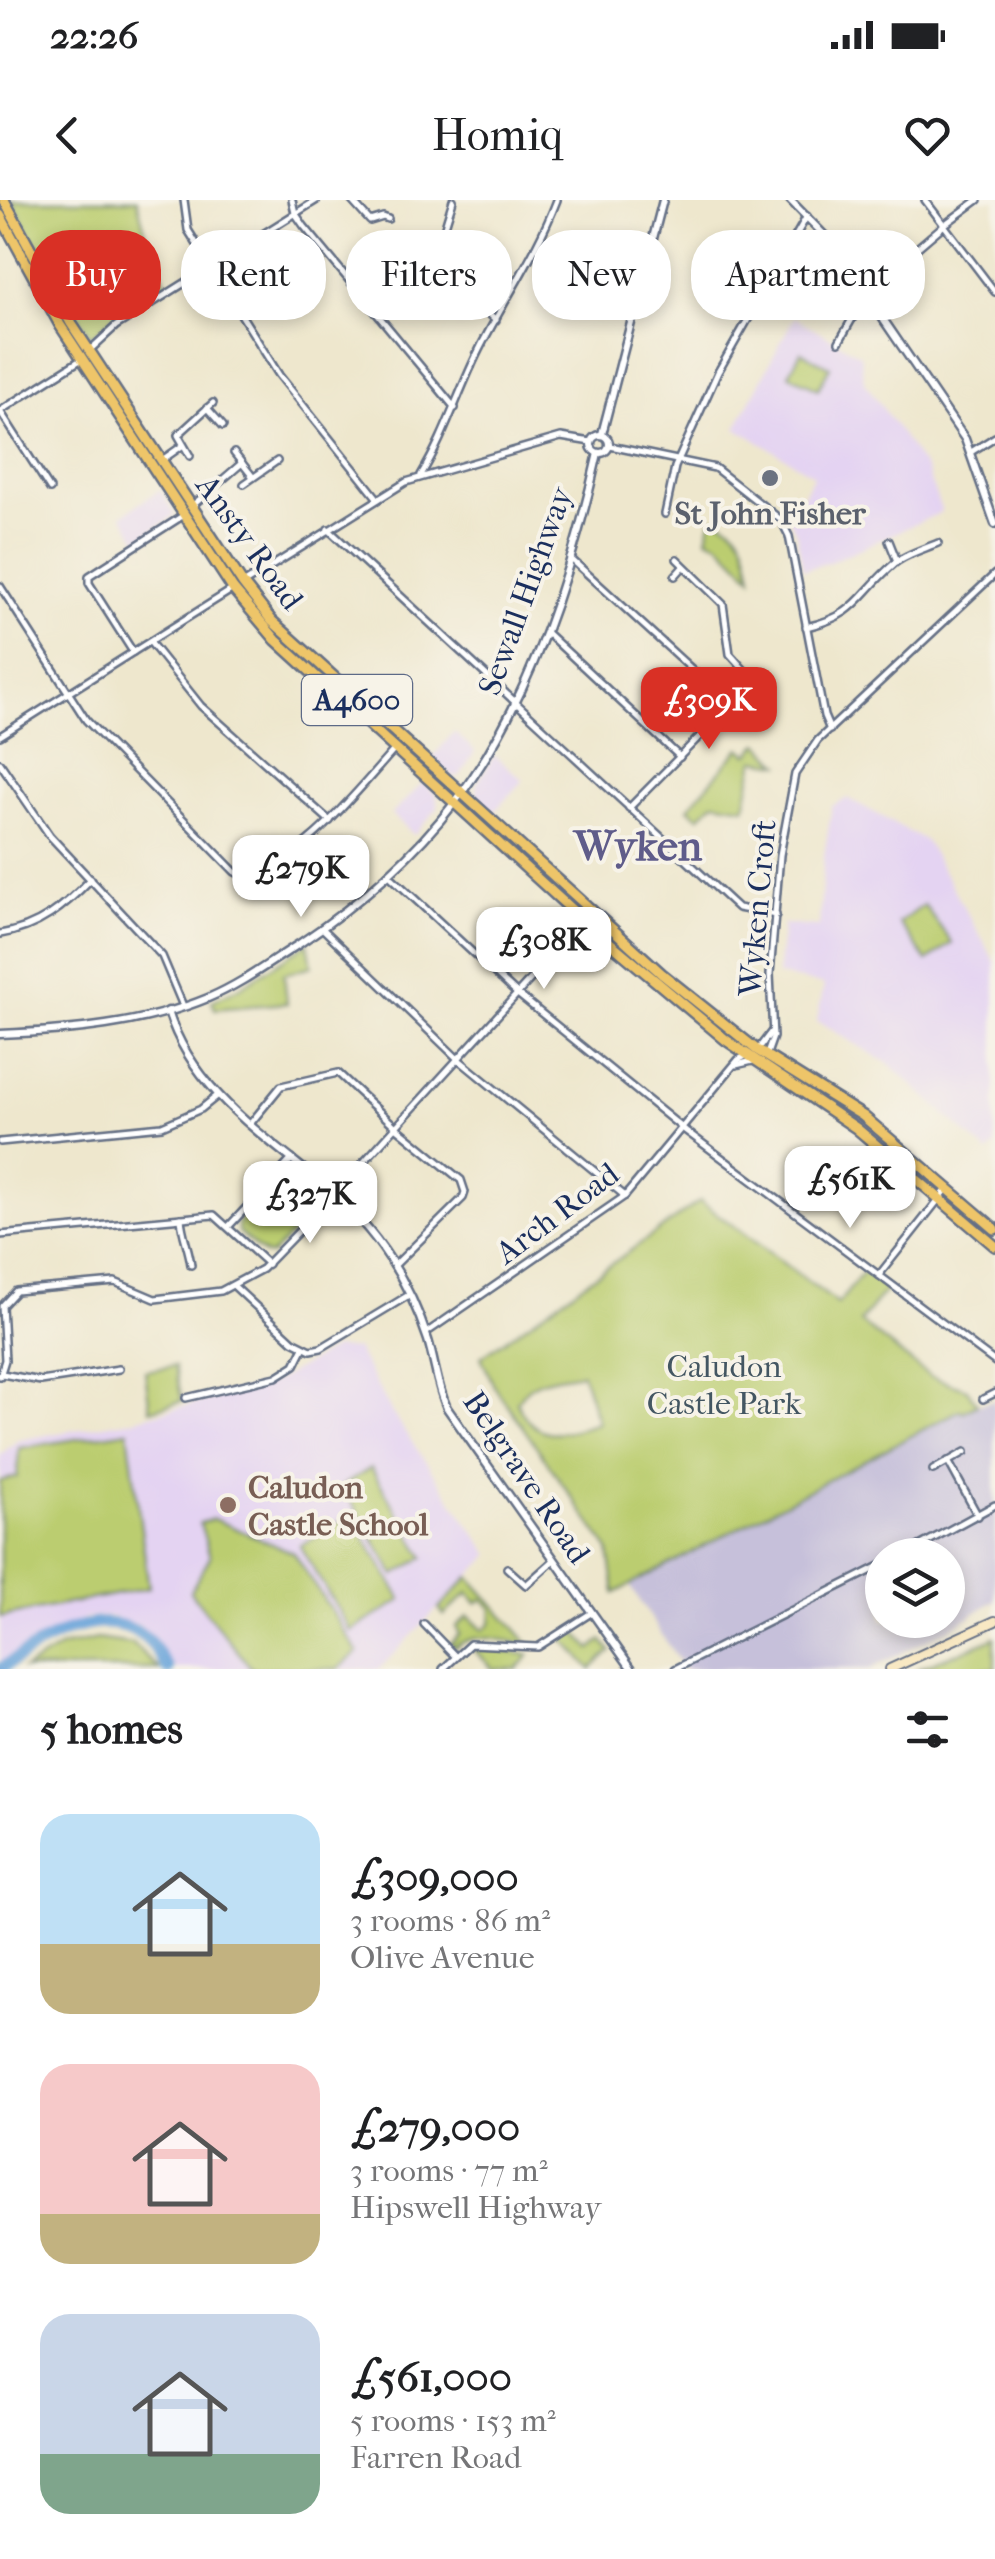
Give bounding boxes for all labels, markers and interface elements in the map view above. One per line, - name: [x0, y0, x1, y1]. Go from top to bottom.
- text: 22:26: [50, 13, 138, 58]
- icon: back: [40, 108, 95, 163]
- icon: heart: [900, 108, 955, 163]
- text: Homiq: [432, 109, 563, 162]
- chip: Buy: [30, 230, 161, 320]
- chip: Rent: [181, 230, 326, 320]
- chip: Filters: [346, 230, 512, 320]
- chip: New: [532, 230, 671, 320]
- chip: Apartment: [691, 230, 925, 320]
- street label: Ansty Road: [187, 466, 311, 617]
- marker: St John Fisher: [759, 467, 781, 489]
- street label: Sewall Highway: [471, 481, 581, 700]
- place label: St John Fisher: [674, 495, 867, 532]
- pin: £309K: [639, 667, 779, 752]
- road number: A4600: [302, 675, 412, 725]
- text: £309K: [663, 681, 755, 718]
- street label: Wyken Croft: [731, 817, 784, 999]
- district label: Wyken: [572, 822, 703, 871]
- pin: £279K: [231, 835, 371, 920]
- text: £279K: [254, 849, 348, 886]
- pin: £308K: [474, 907, 614, 992]
- text: £308K: [498, 921, 590, 958]
- pin: £561K: [780, 1146, 920, 1231]
- street label: Arch Road: [487, 1155, 627, 1273]
- text: £561K: [806, 1160, 894, 1197]
- pin: £327K: [240, 1161, 380, 1246]
- text: £327K: [265, 1175, 355, 1212]
- park label: Caludon Castle Park: [647, 1348, 802, 1422]
- street label: Belgrave Road: [455, 1384, 598, 1571]
- place label: Caludon Castle School: [248, 1469, 428, 1543]
- marker: Caludon Castle School: [217, 1494, 239, 1516]
- map controls: [865, 1538, 965, 1638]
- button: layers: [865, 1538, 965, 1638]
- icon: filters: [900, 1702, 955, 1757]
- text: 5 homes: [40, 1705, 183, 1754]
- text: £309,000: [350, 1853, 519, 1902]
- icon: home: [120, 1854, 240, 1974]
- text: 3 rooms · 86 m²: [350, 1902, 550, 1939]
- text: Olive Avenue: [350, 1939, 534, 1976]
- text: £279,000: [350, 2103, 520, 2152]
- icon: home: [120, 2104, 240, 2224]
- text: 3 rooms · 77 m²: [350, 2152, 548, 2189]
- text: Hipswell Highway: [350, 2189, 601, 2226]
- text: £561,000: [350, 2353, 512, 2402]
- icon: home: [120, 2354, 240, 2474]
- text: 5 rooms · 153 m²: [350, 2402, 556, 2439]
- text: Farren Road: [350, 2439, 521, 2476]

